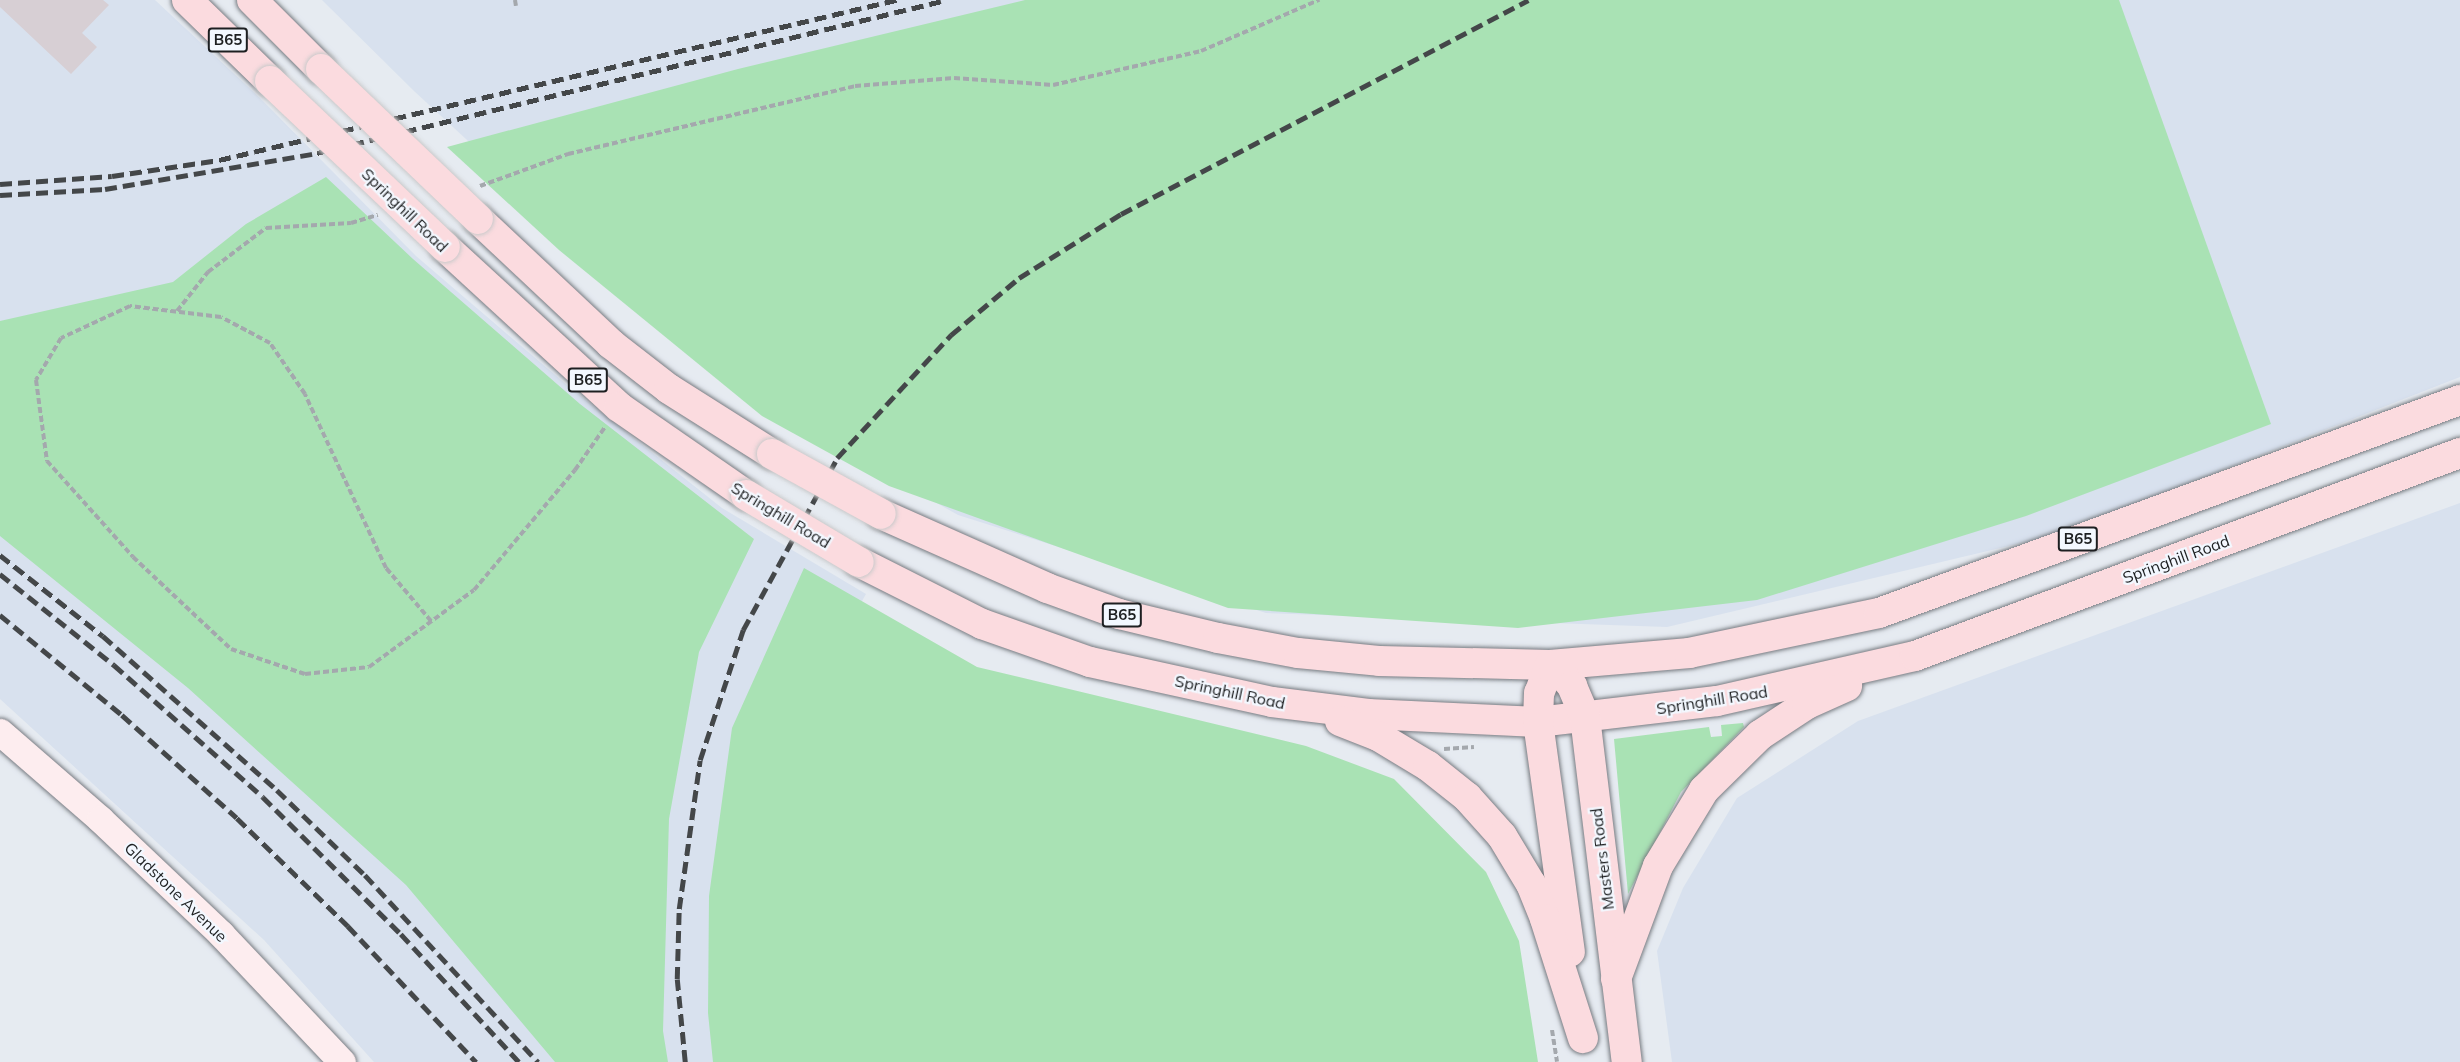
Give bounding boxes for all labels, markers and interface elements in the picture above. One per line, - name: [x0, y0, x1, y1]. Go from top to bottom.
- road number: B65: [207, 28, 249, 52]
- street label: Springhill Road: [358, 164, 452, 256]
- road number: B65: [567, 368, 609, 392]
- street label: Springhill Road: [728, 478, 834, 552]
- road number: B65: [2057, 527, 2099, 551]
- street label: Springhill Road: [2120, 531, 2232, 587]
- road number: B65: [1101, 603, 1143, 627]
- street label: Springhill Road: [1173, 671, 1287, 713]
- street label: Springhill Road: [1655, 682, 1769, 718]
- street label: Masters Road: [1586, 807, 1618, 911]
- street label: Gladstone Avenue: [121, 838, 231, 946]

